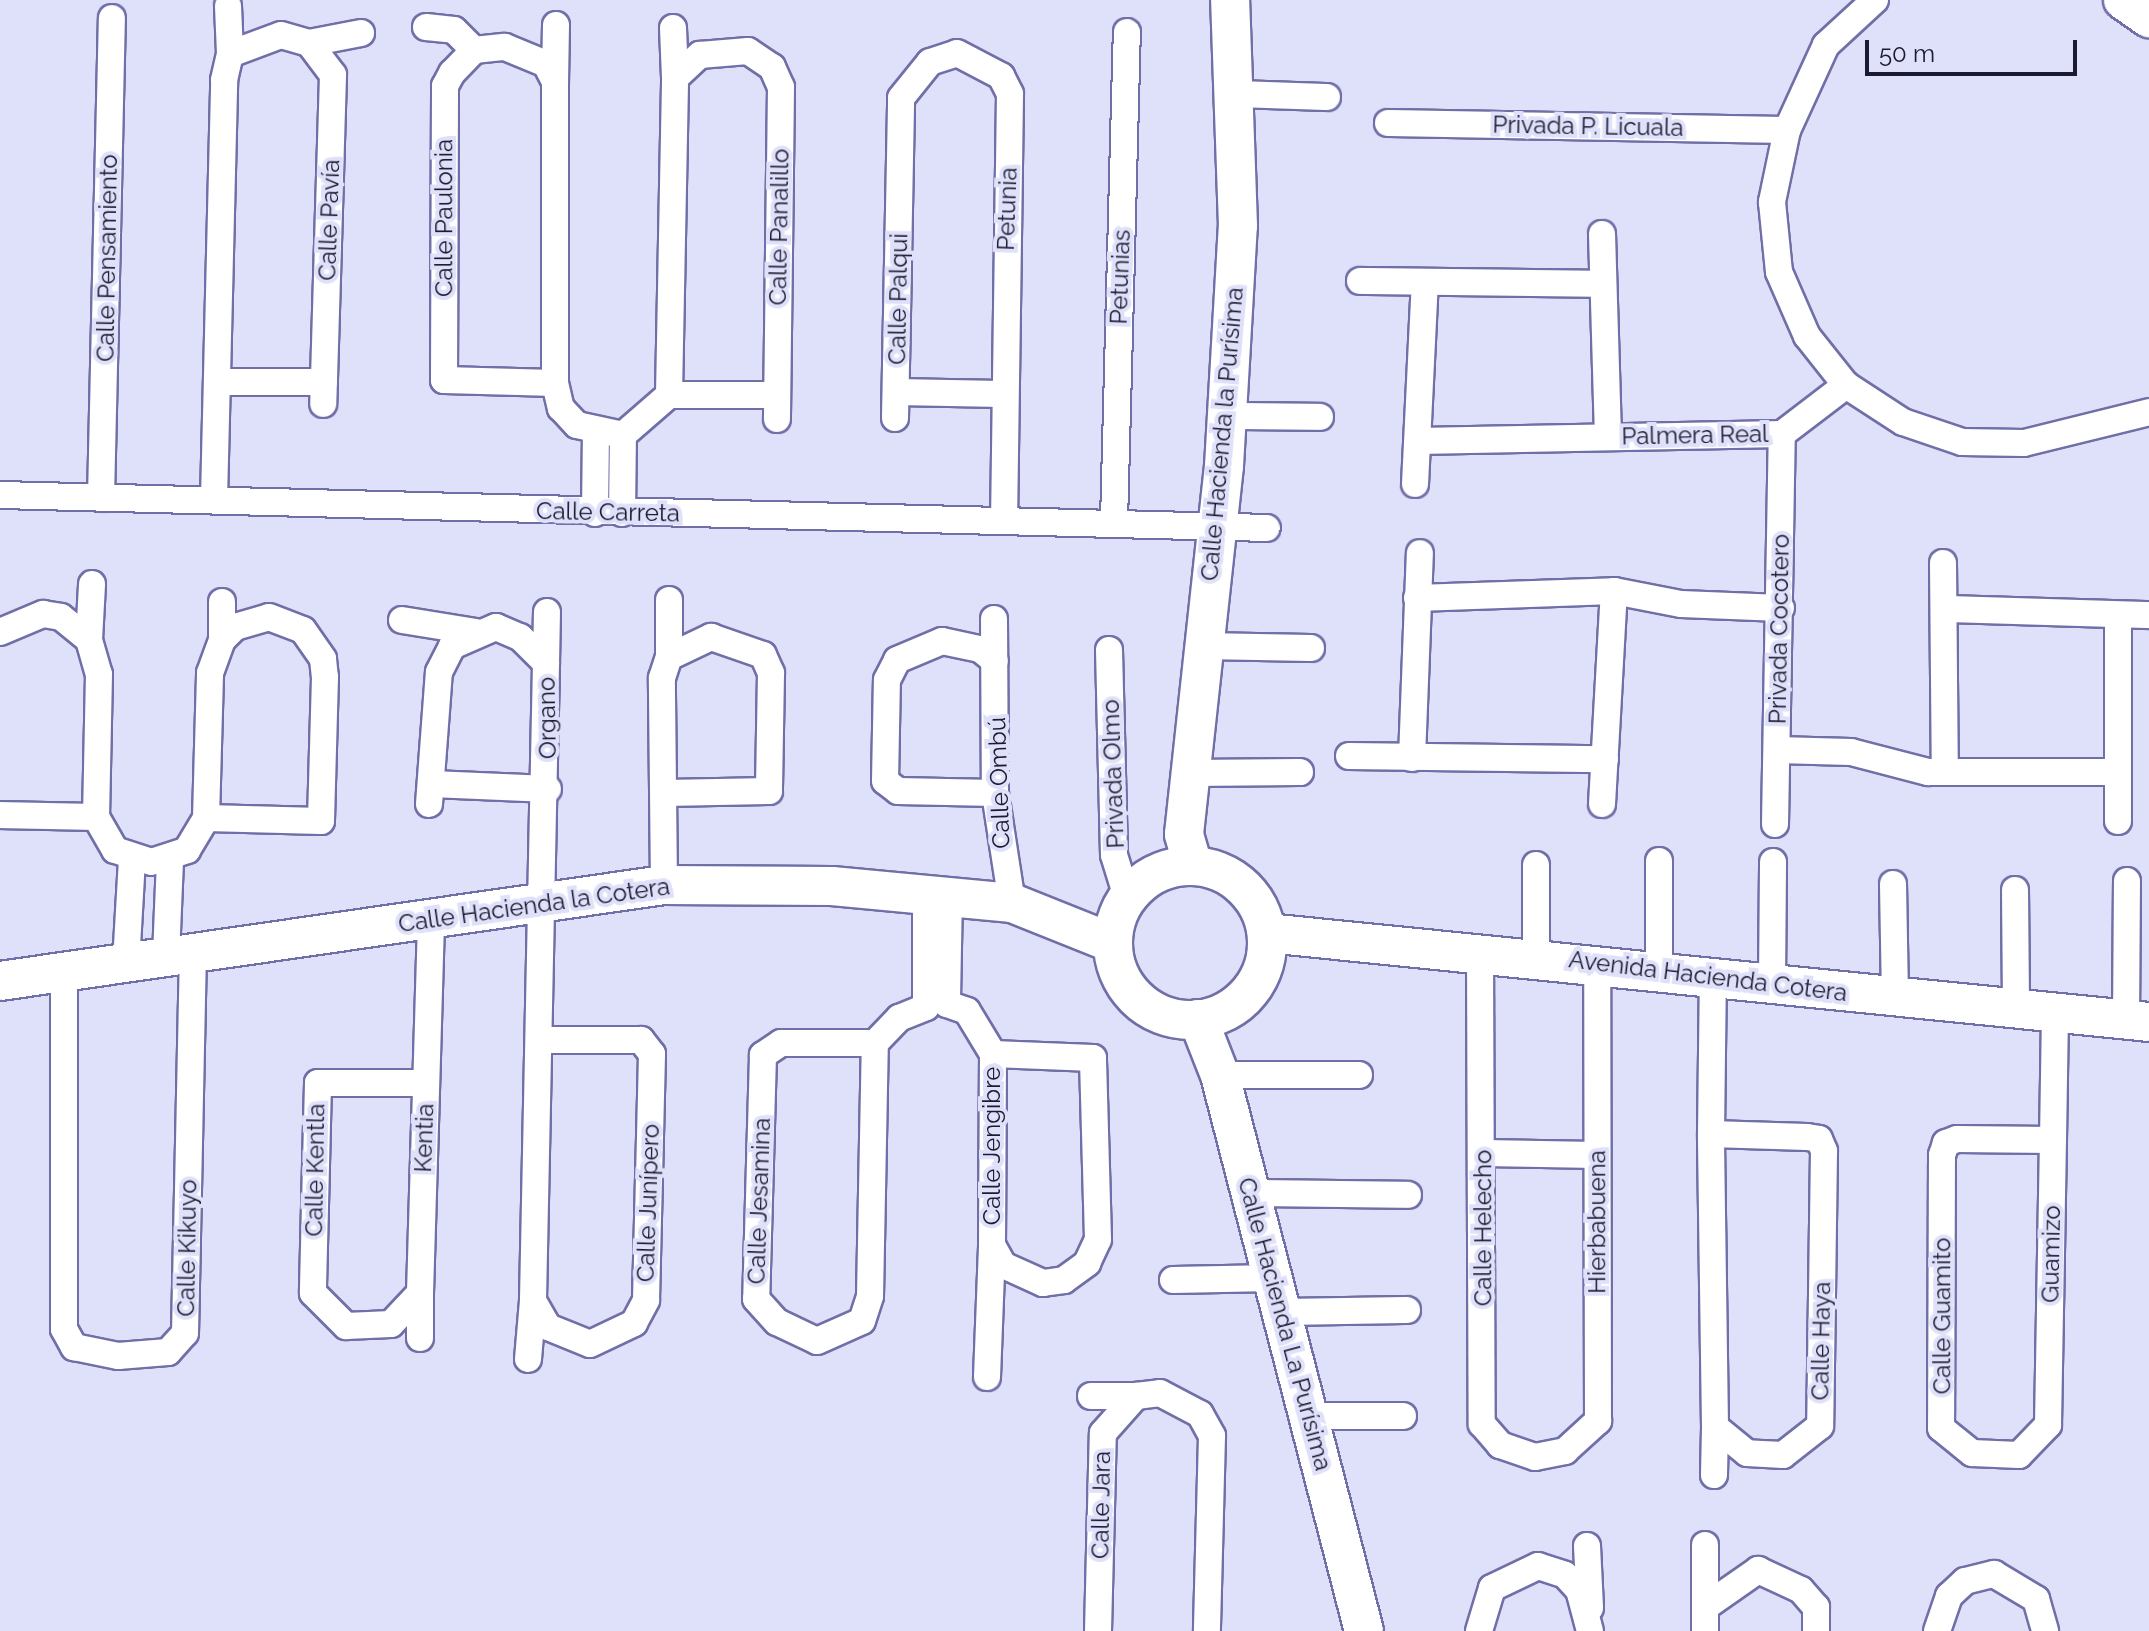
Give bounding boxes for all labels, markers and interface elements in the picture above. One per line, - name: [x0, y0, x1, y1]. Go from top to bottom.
- scale bar: [1869, 24, 2081, 74]
- text: 50 m: [1879, 39, 1935, 68]
- street label: Privada P. Licuala: [1492, 110, 1684, 142]
- street label: Calle Paulonia: [430, 139, 458, 297]
- street label: Calle Panalillo: [763, 148, 795, 306]
- street label: Calle Pensamiento: [91, 154, 123, 362]
- street label: Calle Pavía: [312, 159, 346, 281]
- street label: Petunia: [991, 167, 1023, 251]
- street label: Petunias: [1104, 229, 1136, 325]
- street label: Calle Palqui: [882, 233, 914, 365]
- street label: Calle Hacienda la Purísima: [1195, 286, 1249, 582]
- street label: Palmera Real: [1621, 419, 1769, 451]
- street label: Calle Carreta: [536, 496, 680, 528]
- street label: Privada Cocotero: [1763, 534, 1795, 724]
- street label: Organo: [532, 677, 562, 759]
- street label: Privada Olmo: [1096, 699, 1130, 849]
- street label: Calle Ombú: [982, 717, 1016, 849]
- street label: Calle Hacienda la Cotera: [396, 872, 672, 938]
- street label: Avenida Hacienda Cotera: [1567, 945, 1849, 1007]
- street label: Calle Jengibre: [978, 1066, 1006, 1226]
- street label: Calle Kentla: [299, 1103, 331, 1237]
- street label: Kentia: [408, 1103, 440, 1173]
- street label: Calle Jesamina: [742, 1117, 776, 1285]
- street label: Calle Junípero: [631, 1123, 665, 1283]
- street label: Calle Helecho: [1469, 1150, 1497, 1306]
- street label: Hierbabuena: [1583, 1150, 1611, 1294]
- street label: Calle Hacienda La Purísima: [1232, 1174, 1338, 1474]
- street label: Calle Kikuyo: [171, 1179, 203, 1317]
- street label: Guamizo: [2036, 1205, 2066, 1303]
- street label: Calle Guamito: [1928, 1238, 1956, 1394]
- street label: Calle Haya: [1806, 1281, 1836, 1401]
- street label: Calle Jara: [1086, 1450, 1116, 1560]

